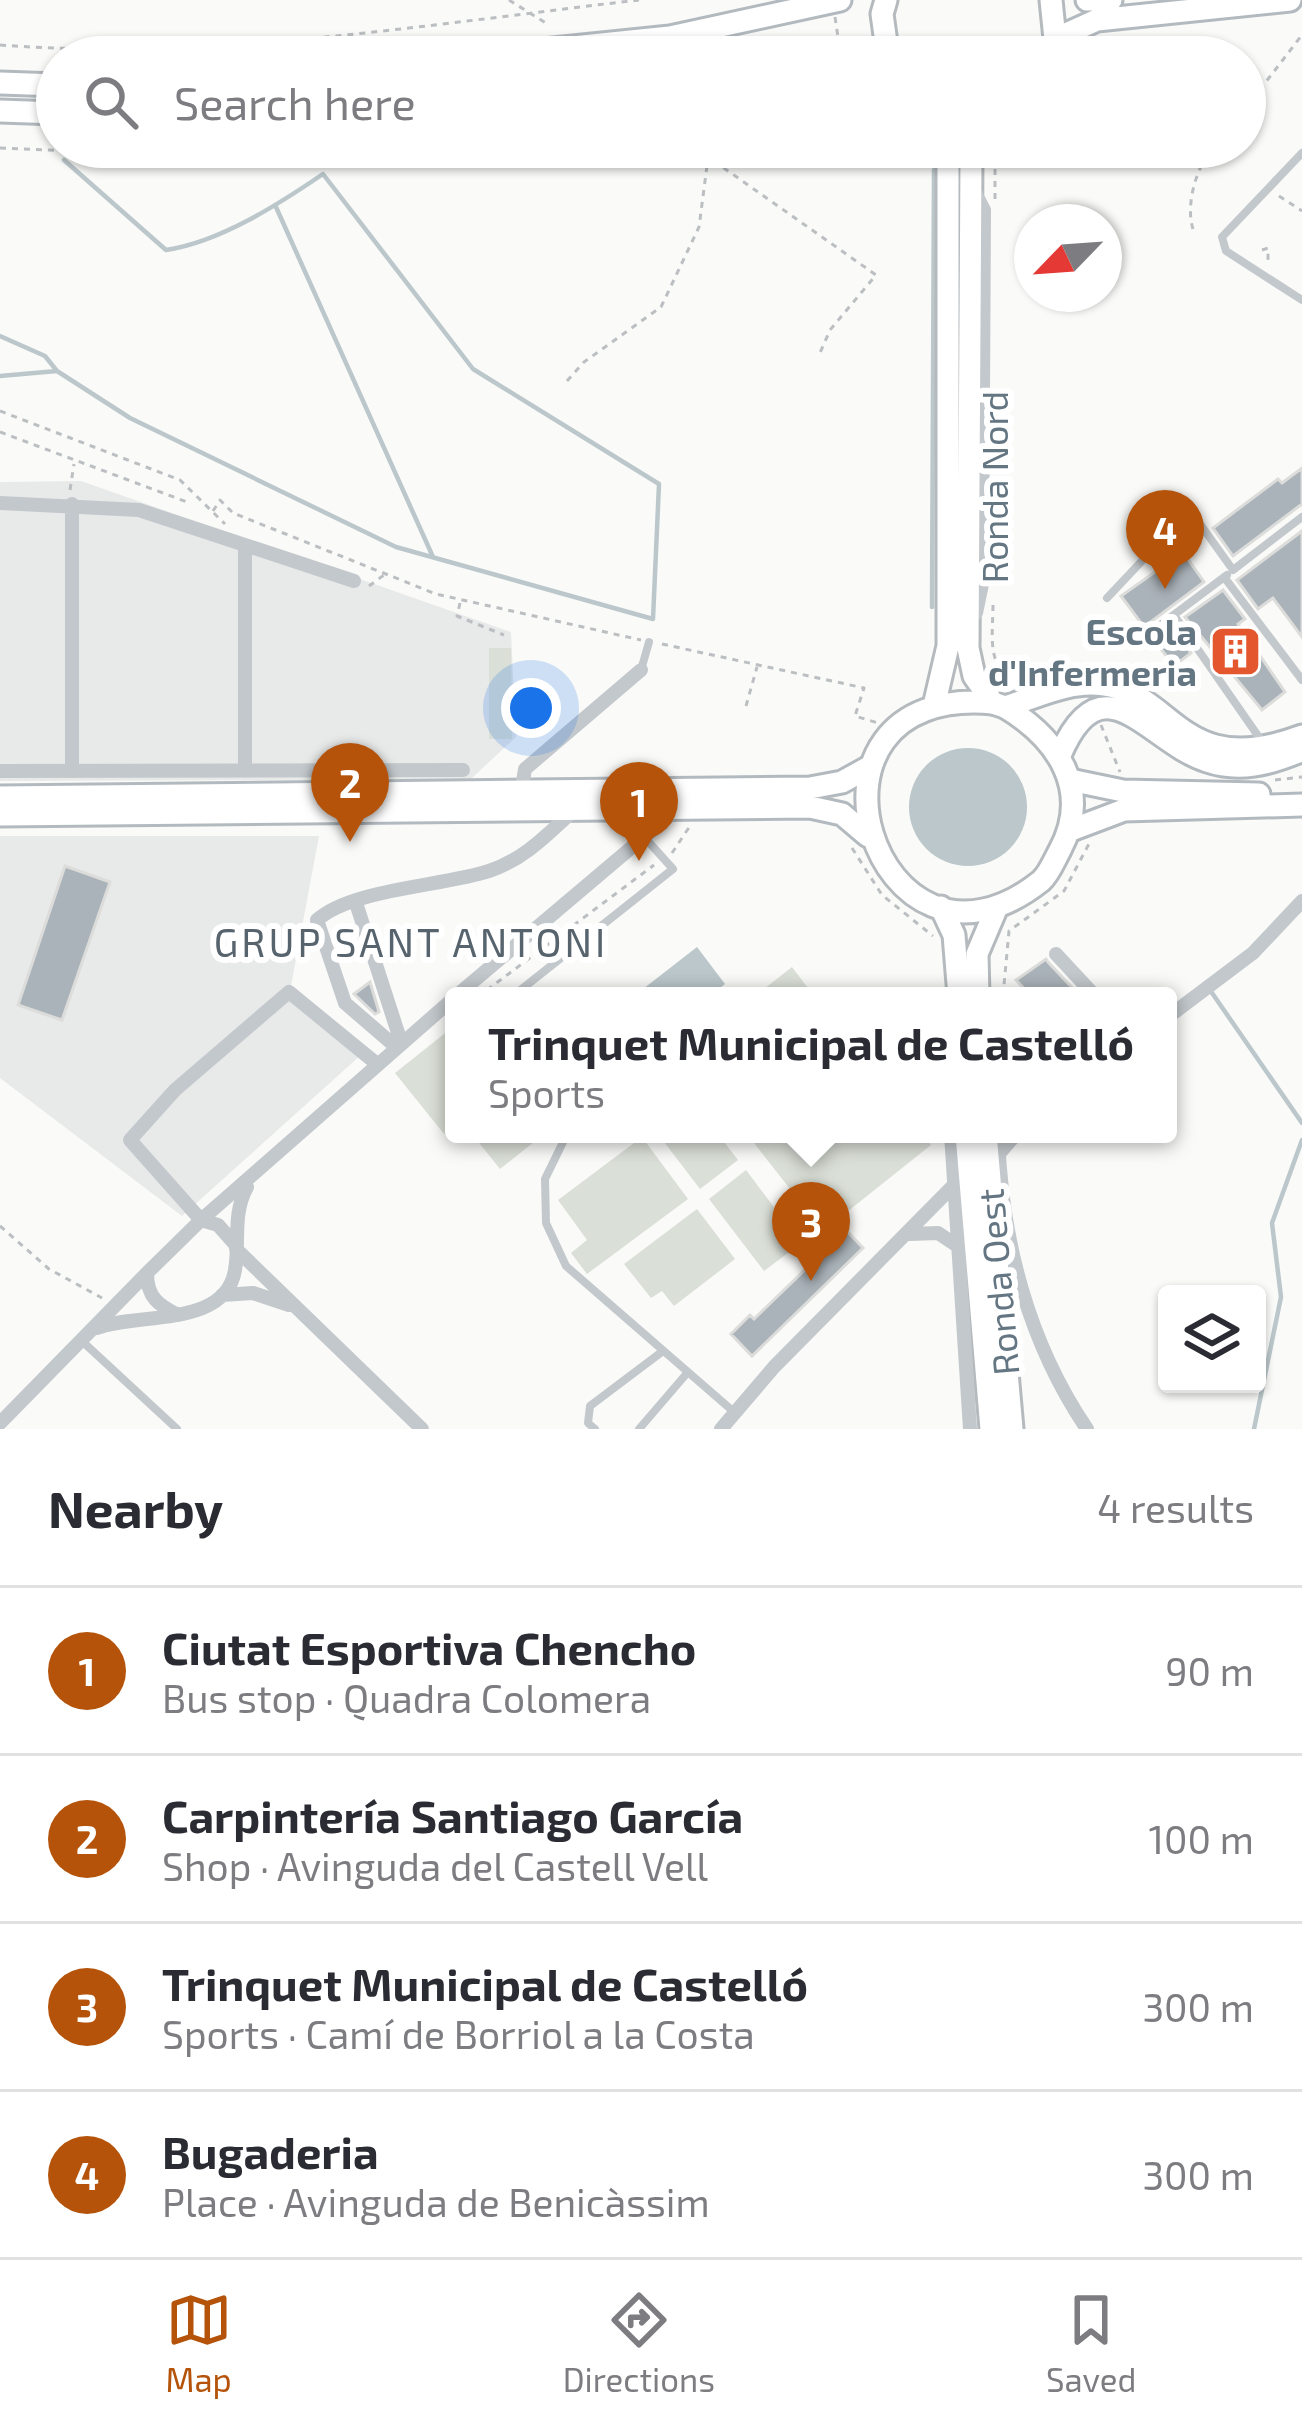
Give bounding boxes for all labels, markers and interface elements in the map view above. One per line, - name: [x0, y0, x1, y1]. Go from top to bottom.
- search box: [36, 36, 1266, 168]
- icon: search: [78, 69, 144, 135]
- text: Search here: [174, 75, 416, 129]
- north arrow: [1014, 204, 1122, 312]
- street label: Ronda Nord: [972, 391, 1015, 583]
- pin: 4: [1126, 490, 1204, 589]
- place label: Escola d'Infermeria: [988, 609, 1197, 693]
- building icon: Escola d'Infermeria: [1208, 623, 1264, 679]
- your location: [501, 678, 561, 738]
- pin: 2: [311, 743, 389, 842]
- pin: 1: [600, 762, 678, 861]
- district label: GRUP SANT ANTONI: [214, 918, 608, 965]
- popup: [445, 987, 1177, 1143]
- text: Trinquet Municipal de Castelló: [488, 1015, 1134, 1069]
- text: Sports: [488, 1069, 605, 1116]
- pin: 3: [772, 1182, 850, 1281]
- street label: Ronda Oest: [967, 1187, 1027, 1377]
- map controls: [1158, 1285, 1266, 1393]
- button: layers: [1158, 1285, 1266, 1393]
- text: Nearby: [48, 1477, 223, 1538]
- text: 4 results: [1097, 1484, 1254, 1531]
- text: Ciutat Esportiva Chencho: [162, 1620, 696, 1674]
- text: 1: [79, 1647, 95, 1694]
- text: 90 m: [1165, 1647, 1254, 1694]
- text: Bus stop · Quadra Colomera: [162, 1674, 651, 1721]
- text: Carpintería Santiago García: [162, 1788, 743, 1842]
- text: 2: [76, 1815, 98, 1862]
- text: 100 m: [1149, 1815, 1254, 1862]
- text: Shop · Avinguda del Castell Vell: [162, 1842, 708, 1889]
- text: Trinquet Municipal de Castelló: [162, 1956, 808, 2010]
- text: 3: [76, 1983, 98, 2030]
- text: 300 m: [1142, 1983, 1254, 2030]
- text: Sports · Camí de Borriol a la Costa: [162, 2010, 755, 2057]
- text: Bugaderia: [162, 2124, 379, 2178]
- text: 4: [75, 2151, 99, 2198]
- text: 300 m: [1142, 2151, 1254, 2198]
- text: Place · Avinguda de Benicàssim: [162, 2178, 710, 2225]
- tab: Map: [166, 2287, 232, 2399]
- tab: Directions: [563, 2287, 715, 2399]
- tab: Saved: [1046, 2287, 1136, 2399]

